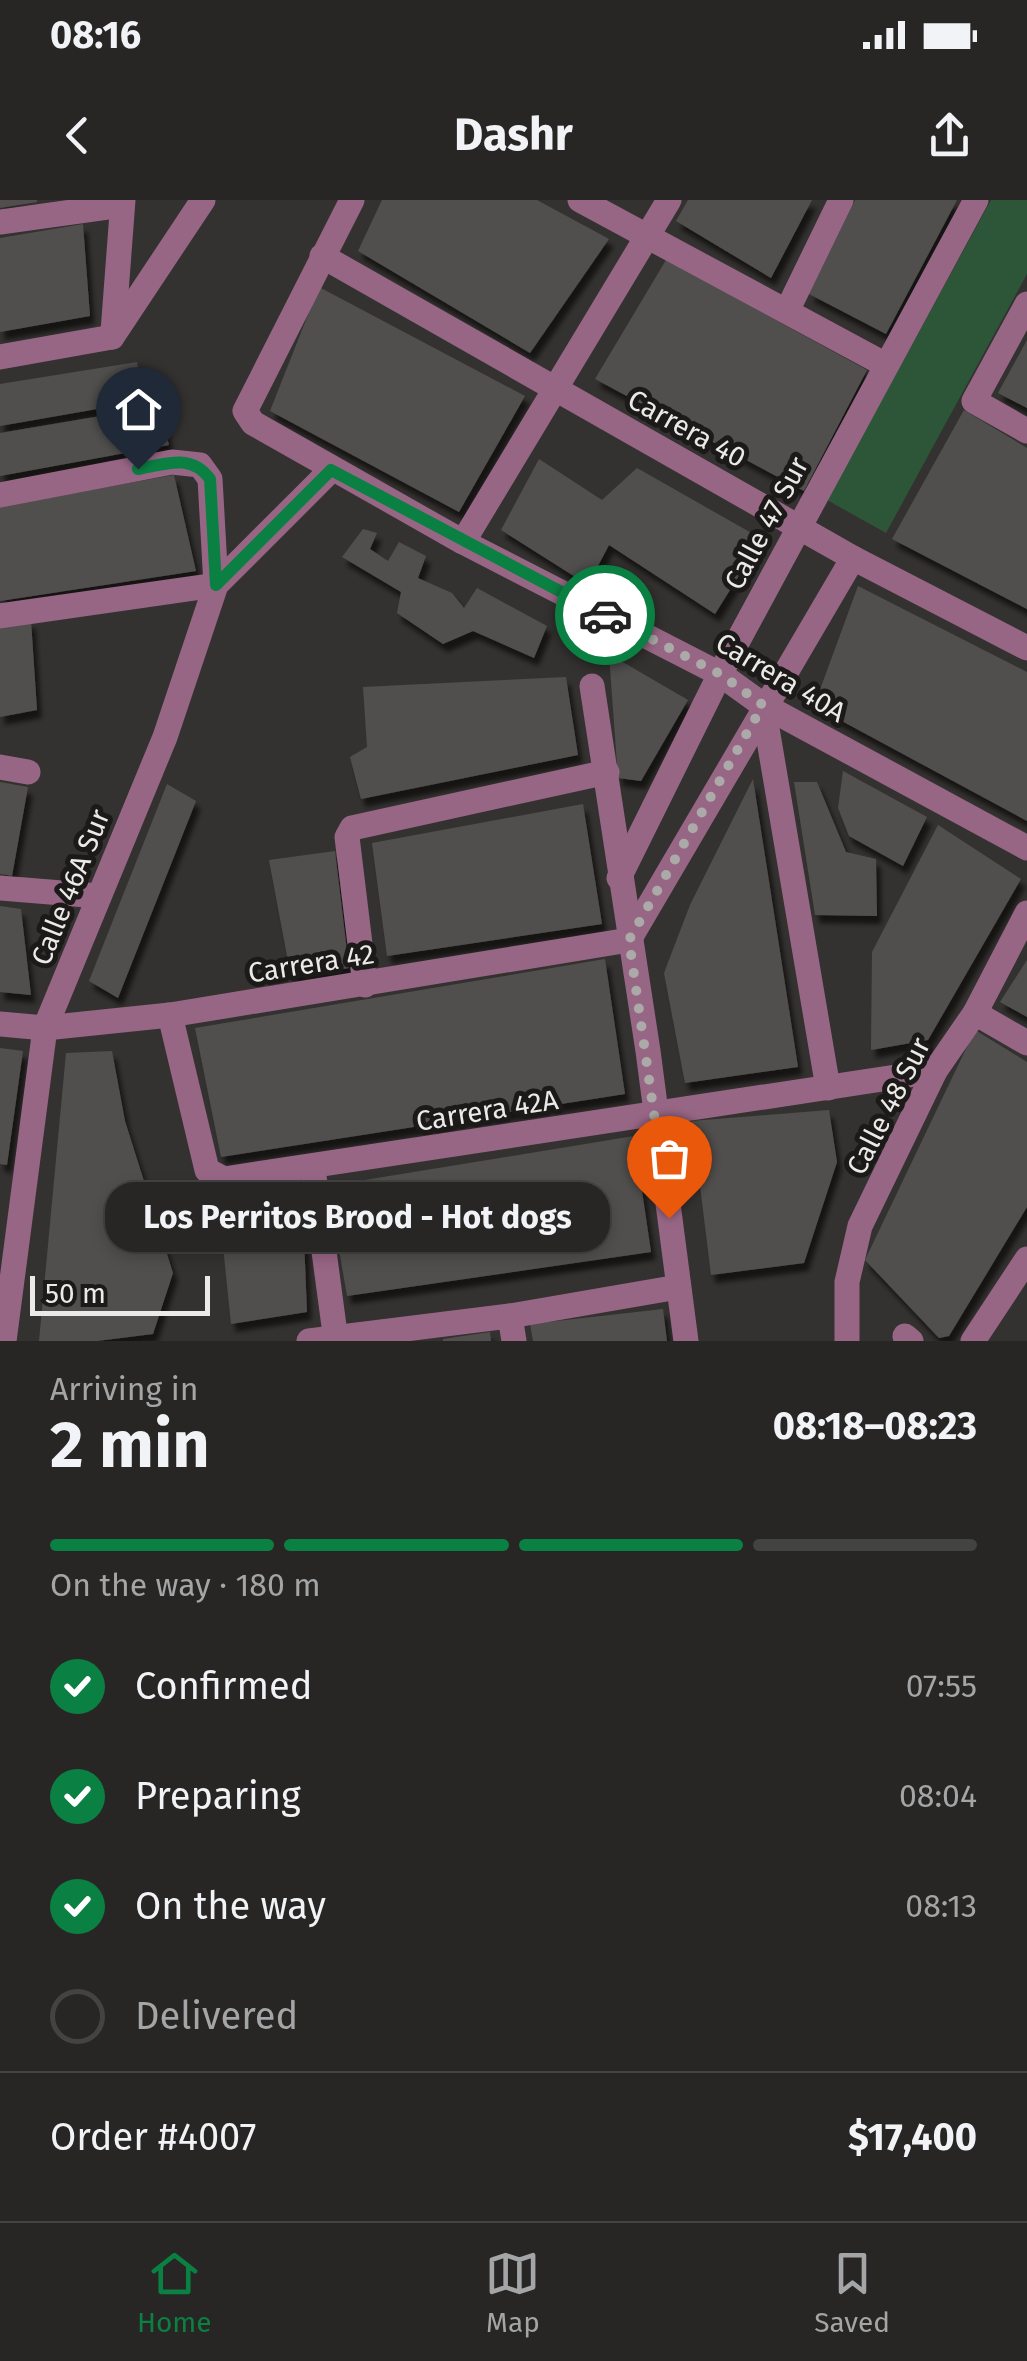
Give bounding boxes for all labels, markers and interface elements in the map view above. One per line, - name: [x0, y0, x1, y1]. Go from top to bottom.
- text: 08:16: [50, 12, 141, 58]
- icon: back: [50, 108, 105, 163]
- text: Dashr: [454, 108, 573, 162]
- icon: share: [922, 108, 977, 163]
- pin: [96, 367, 181, 470]
- icon: home: [111, 382, 166, 437]
- street label: Carrera 40: [622, 383, 751, 474]
- street label: Calle 47 Sur: [718, 451, 815, 595]
- courier: [555, 565, 655, 665]
- icon: car: [578, 588, 633, 643]
- street label: Carrera 40A: [710, 626, 852, 729]
- street label: Calle 46A Sur: [24, 804, 117, 970]
- street label: Carrera 42: [246, 937, 377, 990]
- street label: Calle 48 Sur: [840, 1032, 937, 1180]
- street label: Carrera 42A: [414, 1083, 560, 1138]
- pin: [627, 1116, 712, 1219]
- icon: bag: [642, 1131, 697, 1186]
- callout: Los Perritos Brood - Hot dogs: [104, 1183, 609, 1253]
- text: Los Perritos Brood - Hot dogs: [143, 1198, 572, 1236]
- scale bar: [30, 1271, 210, 1316]
- text: 50 m: [45, 1277, 106, 1310]
- text: Arriving in: [50, 1370, 198, 1408]
- text: 08:18–08:23: [773, 1403, 977, 1449]
- text: 2 min: [50, 1406, 210, 1484]
- text: On the way · 180 m: [50, 1566, 321, 1604]
- icon: check: [50, 1659, 105, 1714]
- text: Confirmed: [135, 1663, 313, 1709]
- text: 07:55: [906, 1667, 977, 1705]
- icon: check: [50, 1769, 105, 1824]
- text: Preparing: [135, 1773, 301, 1819]
- text: 08:04: [899, 1777, 977, 1815]
- icon: check: [50, 1879, 105, 1934]
- text: On the way: [135, 1883, 326, 1929]
- text: 08:13: [905, 1887, 977, 1925]
- text: Delivered: [135, 1993, 298, 2039]
- text: Order #4007: [50, 2114, 256, 2160]
- text: $17,400: [848, 2114, 977, 2160]
- tab: Home: [137, 2246, 212, 2339]
- tab: Map: [485, 2246, 540, 2339]
- tab: Saved: [814, 2246, 890, 2339]

